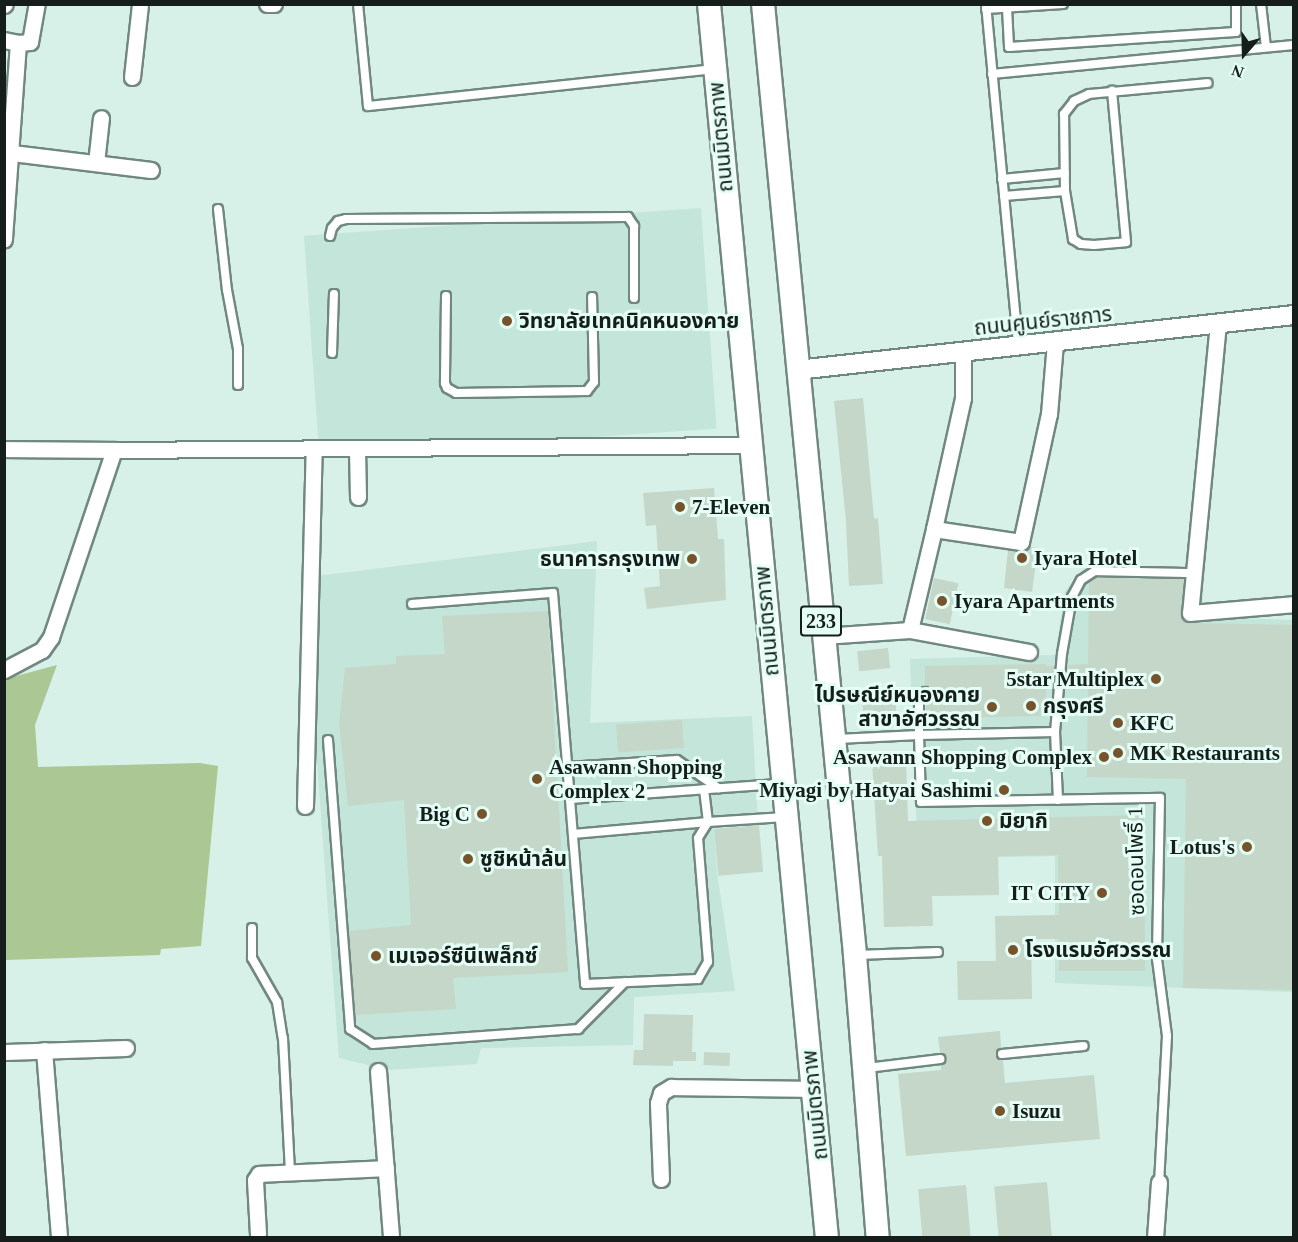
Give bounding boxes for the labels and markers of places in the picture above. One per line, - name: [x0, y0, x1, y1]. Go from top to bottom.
- place label: วิทยาลัยเทคนิคหนองคาย: [519, 308, 739, 334]
- marker: วิทยาลัยเทคนิคหนองคาย: [500, 314, 514, 328]
- place label: 7-Eleven: [692, 494, 770, 520]
- marker: 7-Eleven: [673, 500, 687, 514]
- place label: Iyara Hotel: [1034, 545, 1137, 571]
- place label: ธนาคารกรุงเทพ: [540, 546, 680, 572]
- marker: Iyara Hotel: [1015, 551, 1029, 565]
- marker: ธนาคารกรุงเทพ: [685, 552, 699, 566]
- place label: Iyara Apartments: [954, 588, 1116, 614]
- marker: Iyara Apartments: [935, 594, 949, 608]
- place label: 5star Multiplex: [1006, 666, 1144, 692]
- marker: 5star Multiplex: [1149, 672, 1163, 686]
- place label: ไปรษณีย์หนองคาย สาขาอัศวรรณ: [815, 682, 980, 732]
- place label: กรุงศรี: [1043, 693, 1104, 719]
- marker: กรุงศรี: [1024, 699, 1038, 713]
- marker: ไปรษณีย์หนองคาย สาขาอัศวรรณ: [985, 700, 999, 714]
- place label: KFC: [1130, 710, 1174, 736]
- marker: KFC: [1111, 716, 1125, 730]
- place label: MK Restaurants: [1130, 740, 1280, 766]
- place label: Asawann Shopping Complex: [833, 744, 1092, 770]
- marker: MK Restaurants: [1111, 746, 1125, 760]
- marker: Asawann Shopping Complex: [1097, 750, 1111, 764]
- place label: Asawann Shopping Complex 2: [549, 754, 722, 804]
- marker: Asawann Shopping Complex 2: [530, 772, 544, 786]
- place label: Miyagi by Hatyai Sashimi: [759, 777, 992, 803]
- marker: Miyagi by Hatyai Sashimi: [997, 783, 1011, 797]
- place label: Big C: [419, 801, 470, 827]
- marker: Big C: [475, 807, 489, 821]
- place label: มิยากิ: [999, 808, 1048, 834]
- marker: มิยากิ: [980, 814, 994, 828]
- place label: Lotus's: [1170, 834, 1235, 860]
- marker: Lotus's: [1240, 840, 1254, 854]
- place label: ซูชิหน้าล้น: [480, 846, 567, 872]
- marker: ซูชิหน้าล้น: [461, 852, 475, 866]
- place label: IT CITY: [1010, 880, 1090, 906]
- marker: IT CITY: [1095, 886, 1109, 900]
- place label: โรงแรมอัศวรรณ: [1025, 937, 1171, 963]
- place label: เมเจอร์ซีนีเพล็กซ์: [388, 943, 538, 969]
- marker: โรงแรมอัศวรรณ: [1006, 943, 1020, 957]
- marker: เมเจอร์ซีนีเพล็กซ์: [369, 949, 383, 963]
- place label: Isuzu: [1012, 1098, 1061, 1124]
- marker: Isuzu: [993, 1104, 1007, 1118]

